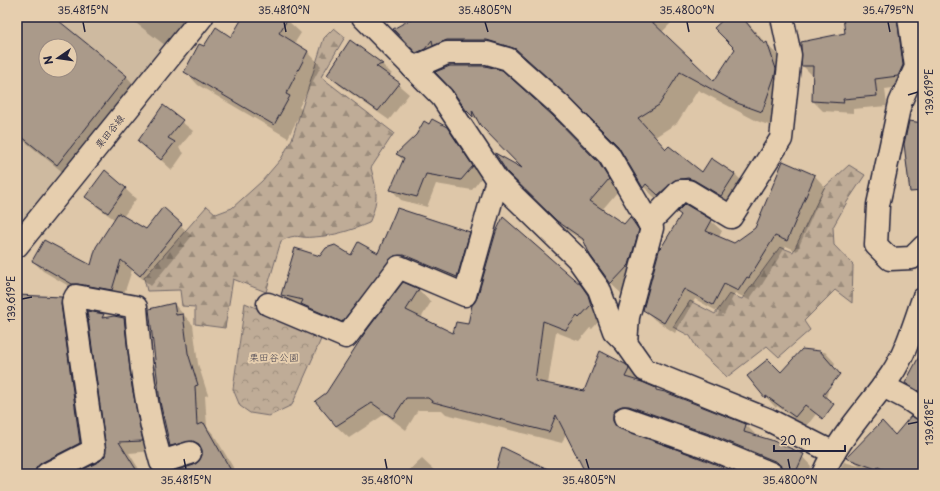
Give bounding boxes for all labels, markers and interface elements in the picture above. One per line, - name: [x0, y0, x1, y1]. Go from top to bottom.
- text: 35.4815°N: [57, 2, 109, 17]
- text: 35.4810°N: [258, 2, 310, 17]
- text: 35.4805°N: [458, 2, 512, 17]
- text: 35.4800°N: [660, 2, 715, 17]
- text: 35.4795°N: [862, 2, 914, 17]
- north arrow: [38, 38, 78, 78]
- text: N: [38, 54, 57, 67]
- text: 139.619°E: [921, 69, 936, 115]
- street label: 栗田谷線: [91, 111, 127, 151]
- text: 139.619°E: [3, 276, 18, 322]
- park label: 栗田谷公園: [249, 349, 299, 364]
- text: 139.618°E: [921, 399, 936, 445]
- scale bar: [774, 427, 845, 453]
- text: 20 m: [780, 431, 811, 449]
- text: 35.4815°N: [160, 472, 212, 487]
- text: 35.4810°N: [361, 472, 413, 487]
- text: 35.4805°N: [562, 472, 616, 487]
- text: 35.4800°N: [763, 472, 818, 487]

